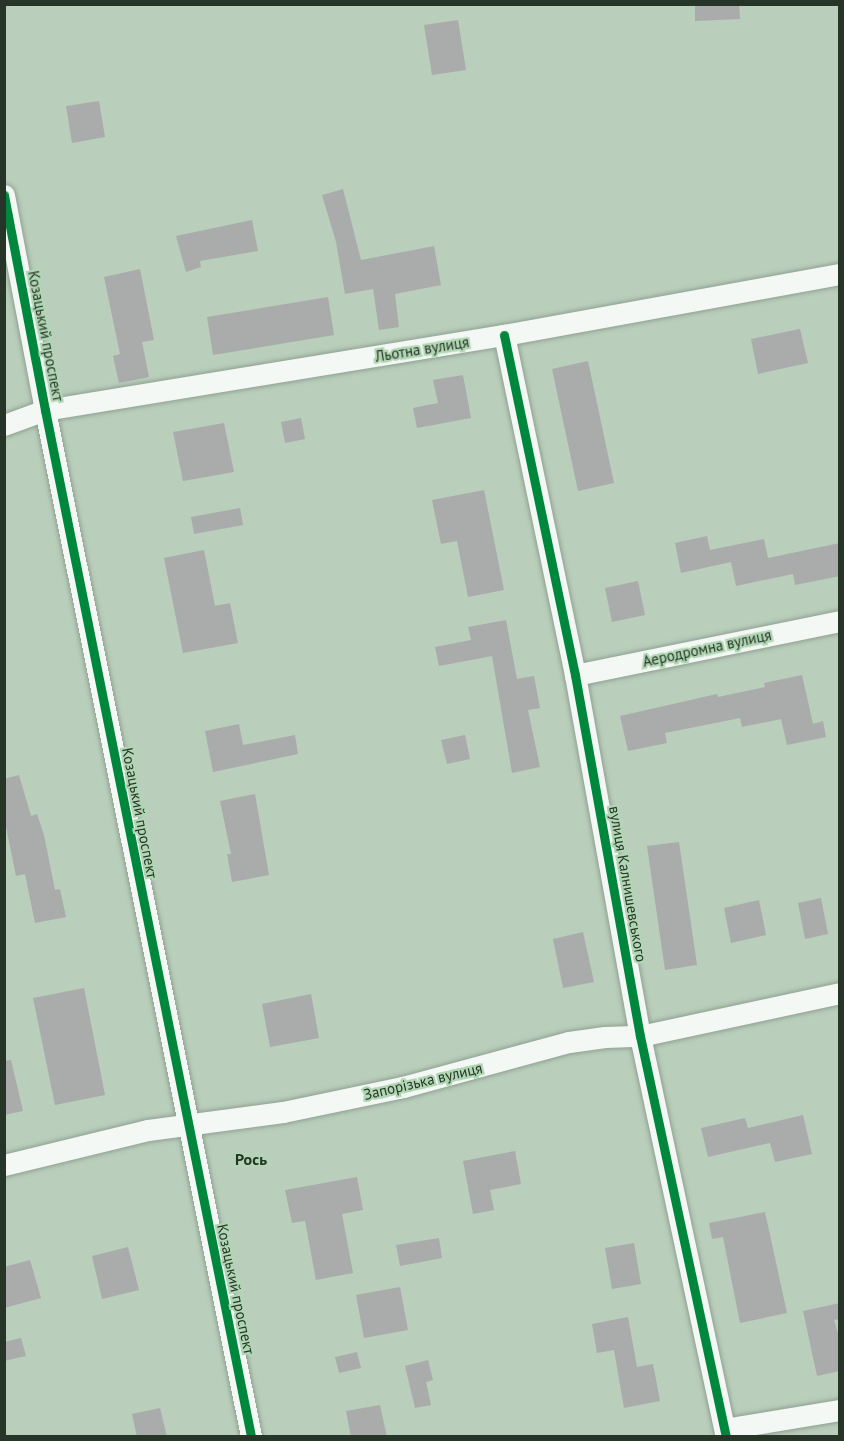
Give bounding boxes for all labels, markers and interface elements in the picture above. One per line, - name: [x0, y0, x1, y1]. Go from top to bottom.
- street label: Козацький проспект: [25, 269, 67, 403]
- street label: Льотна вулиця: [374, 333, 470, 365]
- street label: Аеродромна вулиця: [641, 626, 773, 670]
- street label: Козацький проспект: [119, 746, 161, 880]
- street label: вулиця Калнишевського: [605, 805, 651, 963]
- street label: Запорізька вулиця: [362, 1059, 484, 1103]
- district label: Рось: [235, 1149, 267, 1169]
- street label: Козацький проспект: [213, 1222, 259, 1356]

